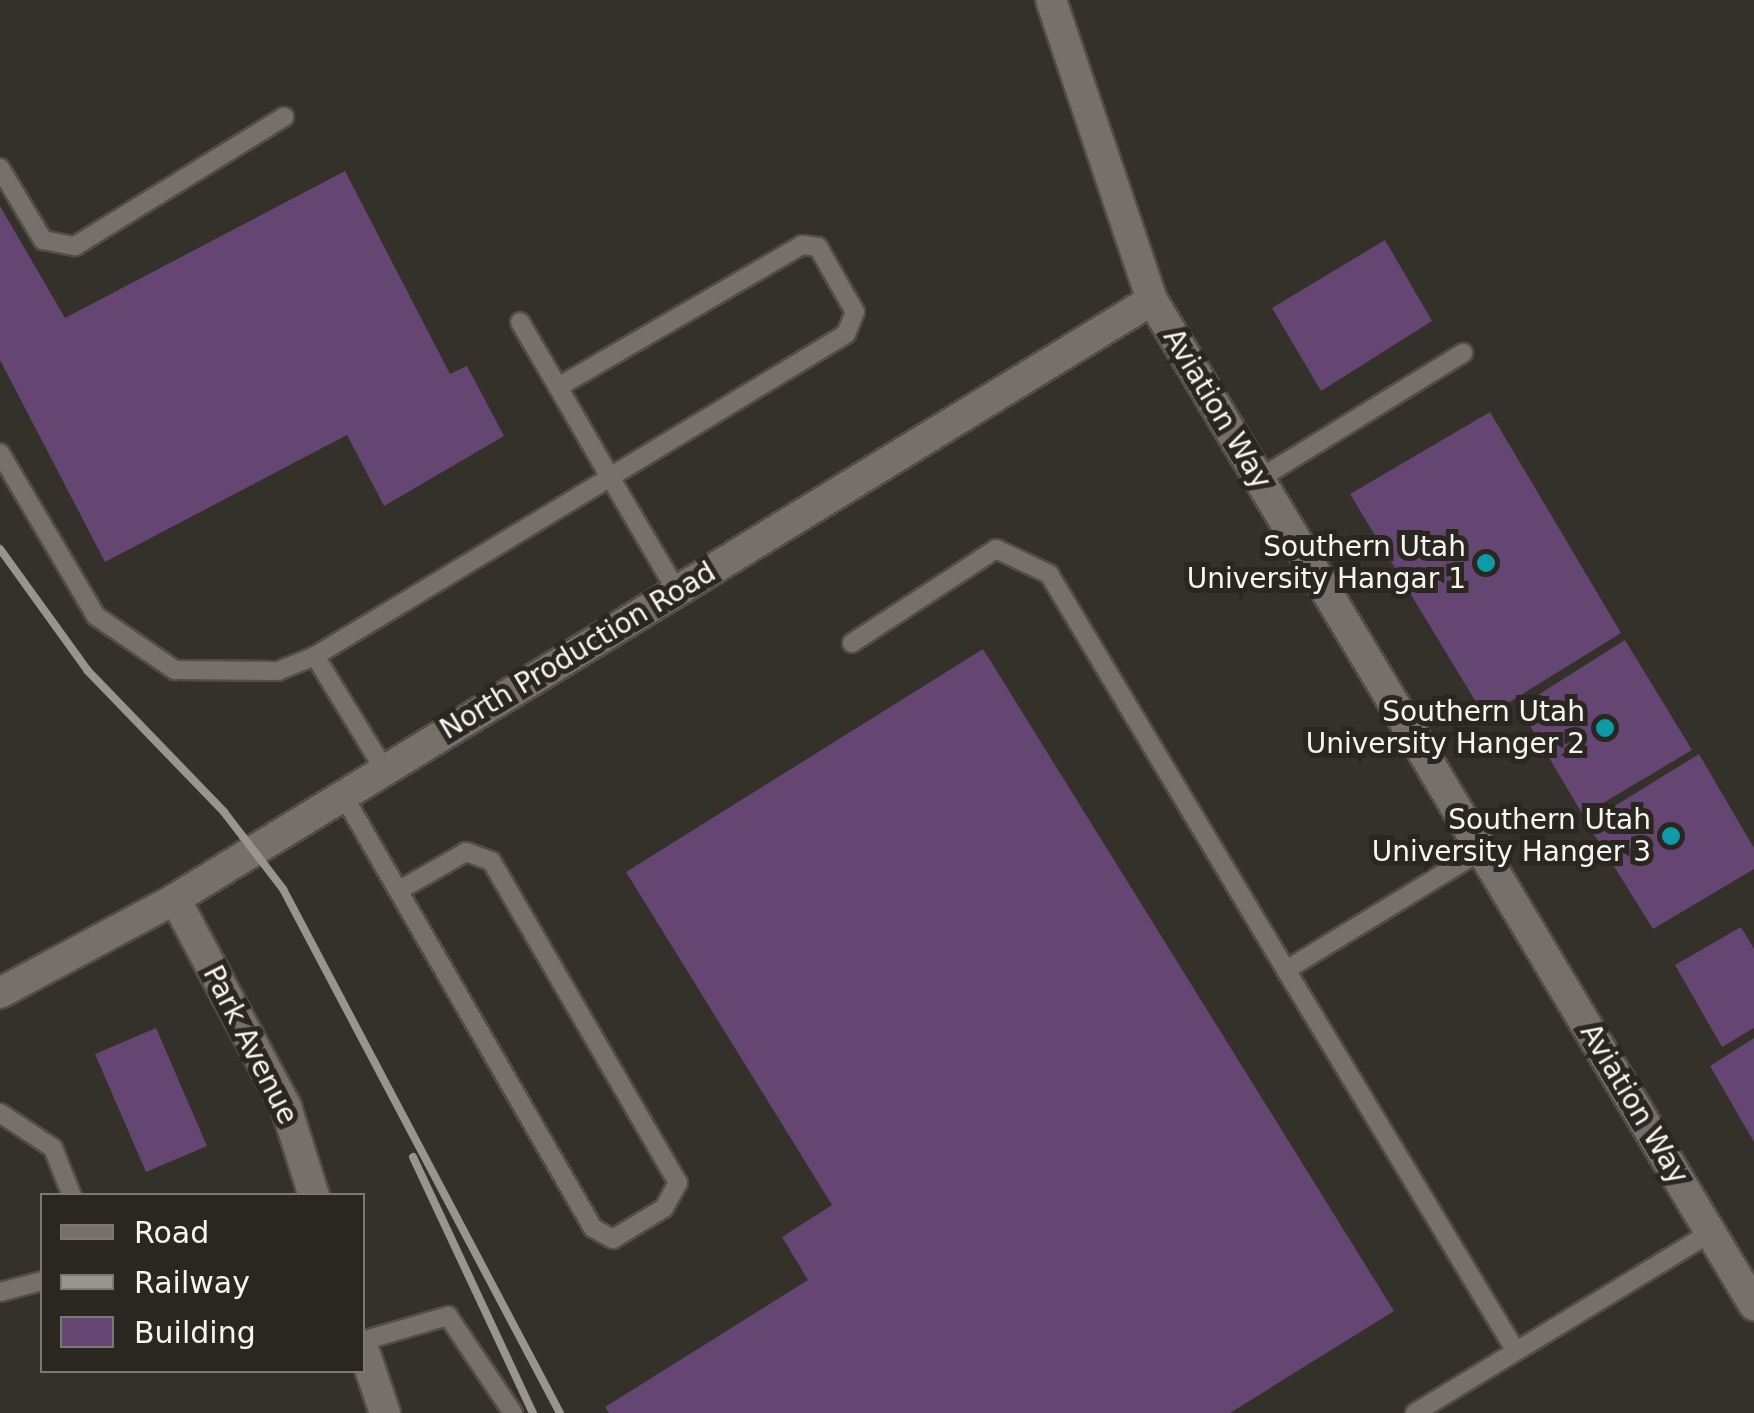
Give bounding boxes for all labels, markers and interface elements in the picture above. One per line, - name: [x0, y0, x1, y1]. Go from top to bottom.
- street label: Aviation Way: [1156, 323, 1278, 495]
- place label: Southern Utah University Hangar 1: [1187, 530, 1466, 596]
- marker: Southern Utah University Hangar 1: [1475, 552, 1497, 574]
- street label: North Production Road: [434, 555, 722, 747]
- place label: Southern Utah University Hanger 2: [1306, 695, 1585, 761]
- marker: Southern Utah University Hanger 2: [1594, 717, 1616, 739]
- place label: Southern Utah University Hanger 3: [1372, 803, 1651, 869]
- marker: Southern Utah University Hanger 3: [1660, 825, 1682, 847]
- street label: Park Avenue: [196, 960, 304, 1130]
- street label: Aviation Way: [1573, 1018, 1695, 1190]
- legend: [40, 1193, 365, 1373]
- text: Road: [134, 1215, 209, 1250]
- text: Railway: [134, 1265, 250, 1300]
- text: Building: [134, 1315, 256, 1350]

